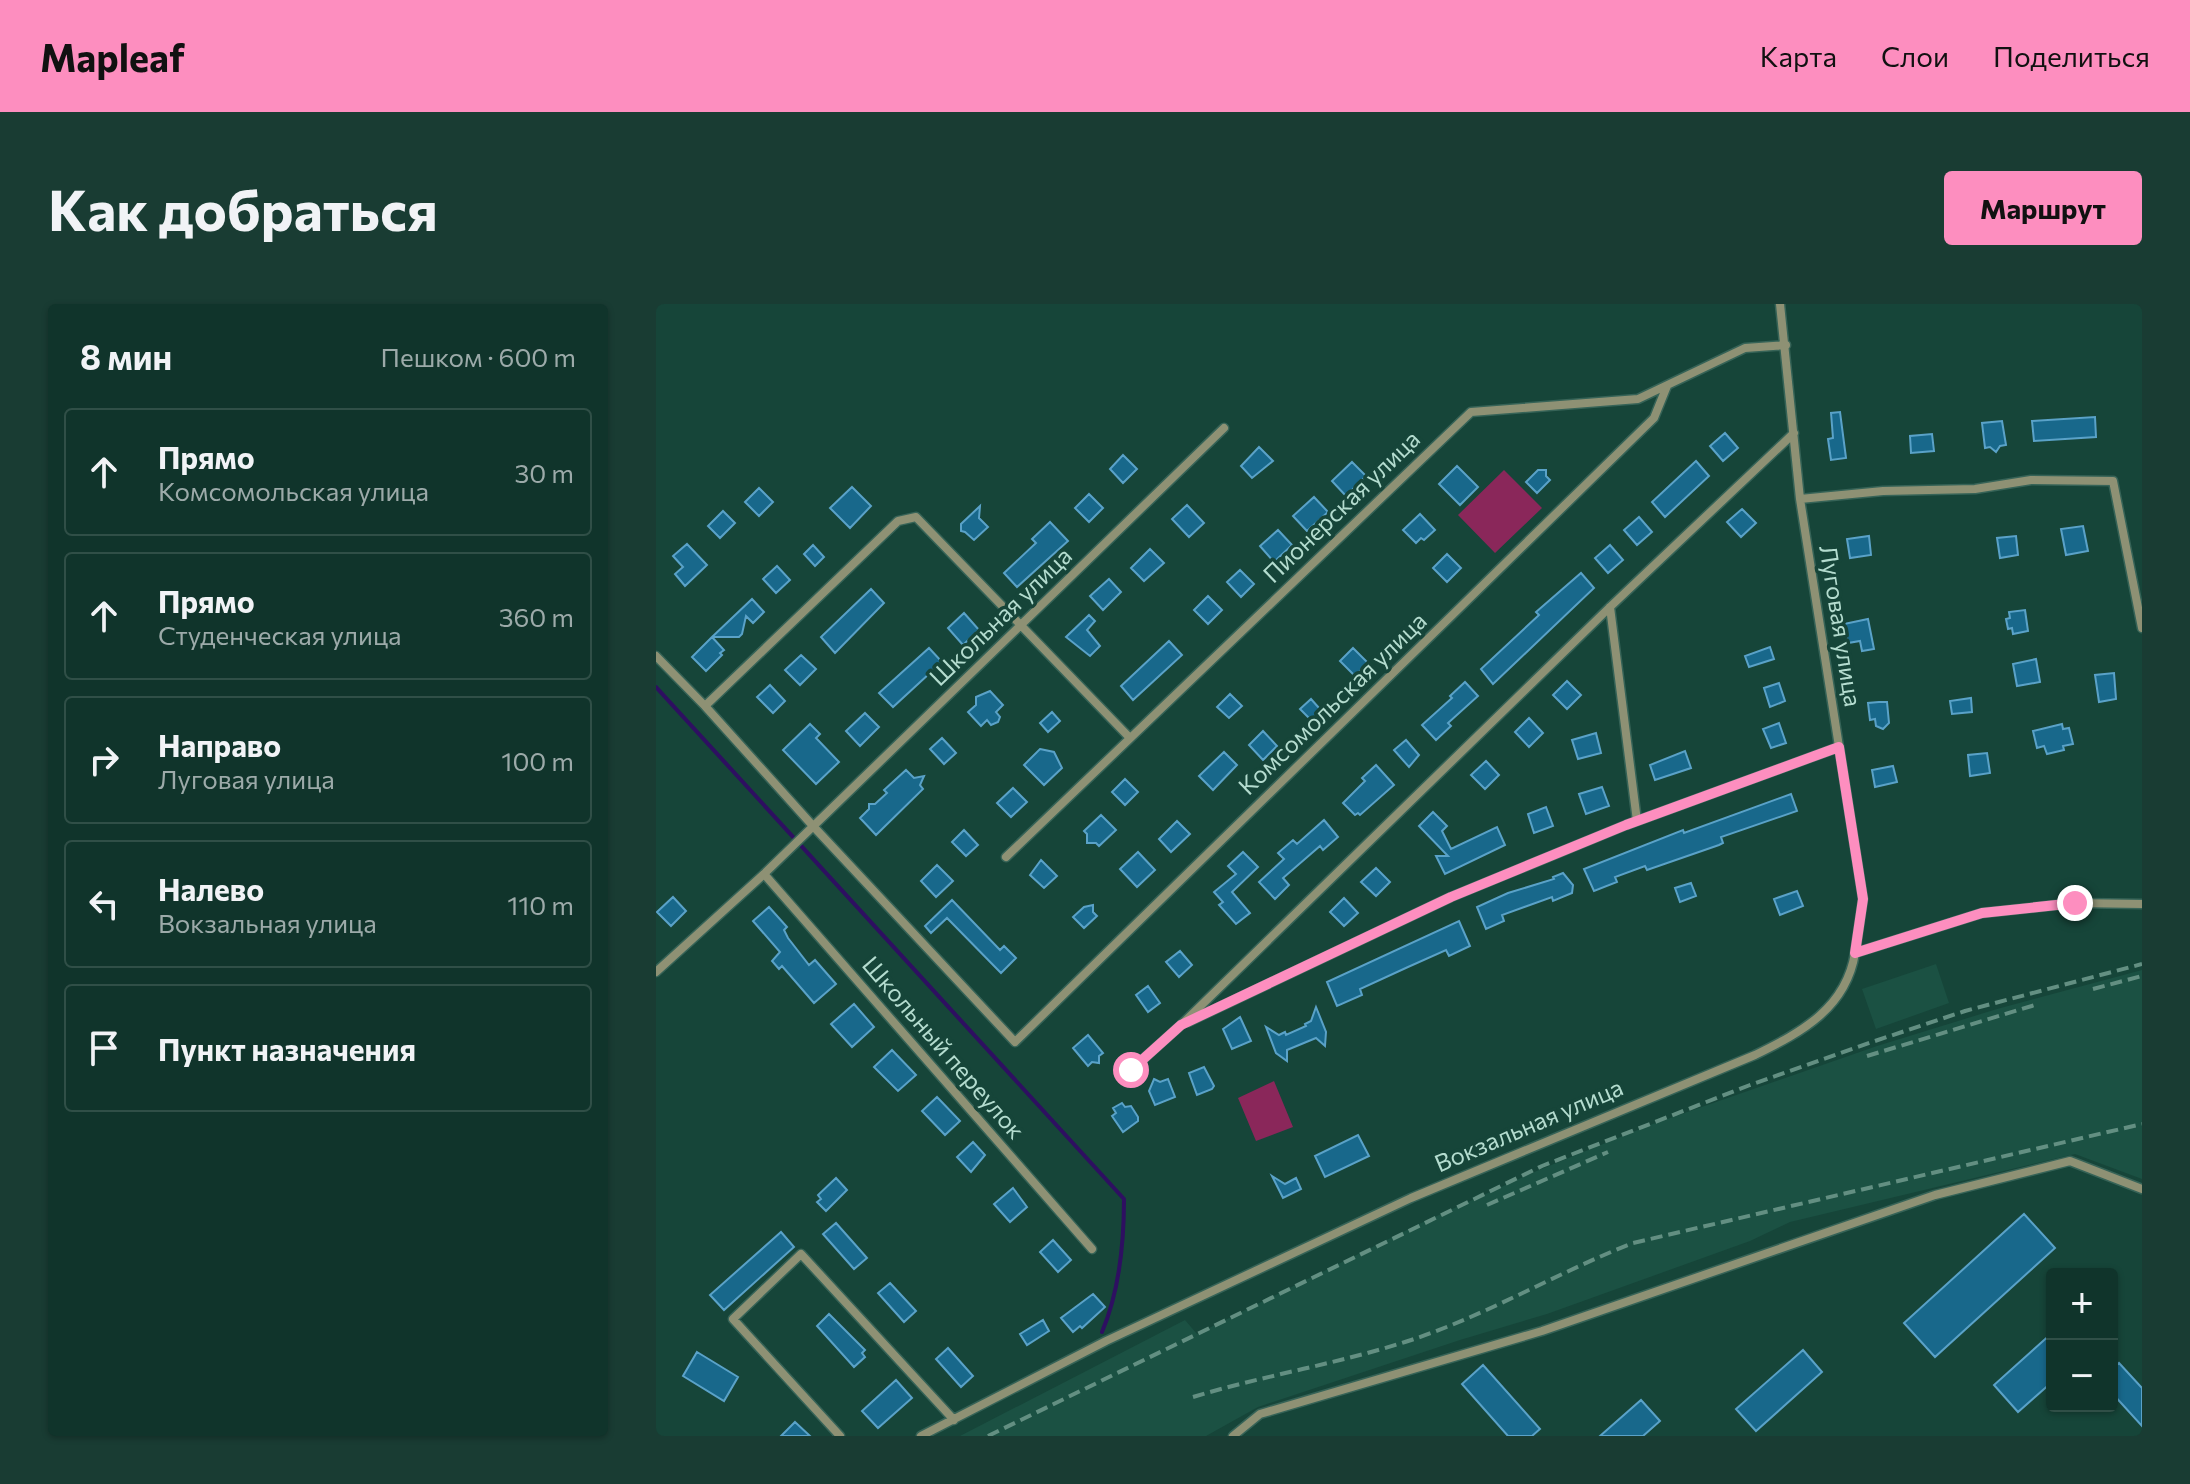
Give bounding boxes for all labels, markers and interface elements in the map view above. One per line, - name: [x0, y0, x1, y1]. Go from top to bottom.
- text: Mapleaf: [40, 33, 185, 80]
- text: Карта: [1760, 39, 1837, 73]
- text: Слои: [1881, 39, 1949, 73]
- text: Поделиться: [1993, 39, 2150, 73]
- button: Маршрут: [1944, 171, 2142, 245]
- text: Как добраться: [48, 174, 438, 243]
- text: 8 мин: [80, 335, 172, 377]
- text: Пешком · 600 m: [381, 341, 576, 372]
- street label: Пионерская улица: [1257, 424, 1425, 588]
- text: Прямо: [158, 438, 255, 475]
- icon: ahead: [82, 450, 126, 494]
- text: 30 m: [515, 457, 574, 488]
- text: Комсомольская улица: [158, 475, 429, 506]
- street label: Школьная улица: [923, 541, 1077, 691]
- street label: Луговая улица: [1814, 543, 1869, 709]
- text: Прямо: [158, 582, 255, 619]
- icon: ahead: [82, 594, 126, 638]
- text: 360 m: [499, 601, 574, 632]
- street label: Комсомольская улица: [1232, 606, 1432, 800]
- text: Студенческая улица: [158, 619, 402, 650]
- text: Направо: [158, 726, 281, 763]
- icon: right: [82, 738, 126, 782]
- text: 100 m: [501, 745, 574, 776]
- text: Луговая улица: [158, 763, 335, 794]
- text: Налево: [158, 870, 264, 907]
- icon: left: [82, 882, 126, 926]
- route end: [2057, 885, 2093, 921]
- text: 110 m: [507, 889, 574, 920]
- text: Вокзальная улица: [158, 907, 377, 938]
- street label: Школьный переулок: [857, 950, 1031, 1144]
- icon: arrive: [82, 1026, 126, 1070]
- text: Пункт назначения: [158, 1030, 416, 1067]
- route start: [1113, 1052, 1149, 1088]
- street label: Вокзальная улица: [1430, 1072, 1627, 1177]
- map controls: [2046, 1268, 2118, 1412]
- button: +: [2046, 1268, 2118, 1340]
- button: −: [2046, 1340, 2118, 1412]

